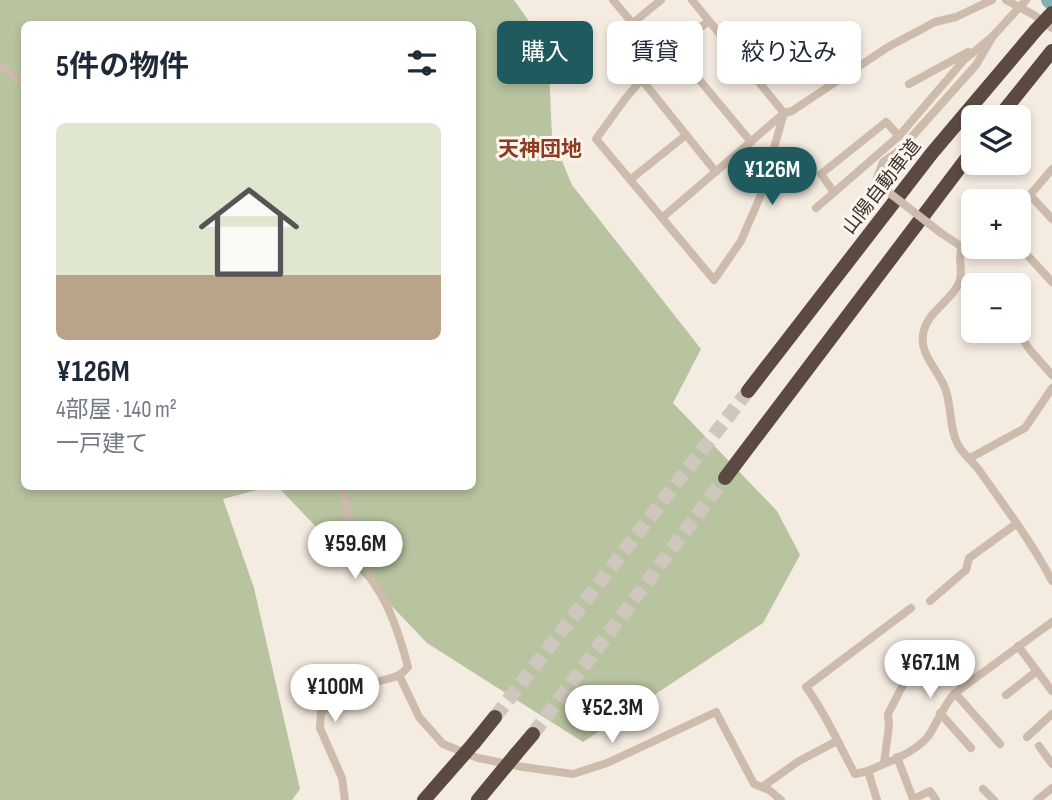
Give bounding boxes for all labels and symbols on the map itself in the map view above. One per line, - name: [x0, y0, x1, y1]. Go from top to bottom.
- street label: 山陽自動車道: [838, 135, 926, 239]
- district label: 天神団地: [498, 137, 582, 162]
- pin: ¥126M: [723, 148, 821, 207]
- pin: ¥59.6M: [298, 522, 412, 581]
- pin: ¥67.1M: [873, 640, 987, 700]
- pin: ¥100M: [286, 664, 384, 724]
- pin: ¥52.3M: [555, 686, 669, 745]

